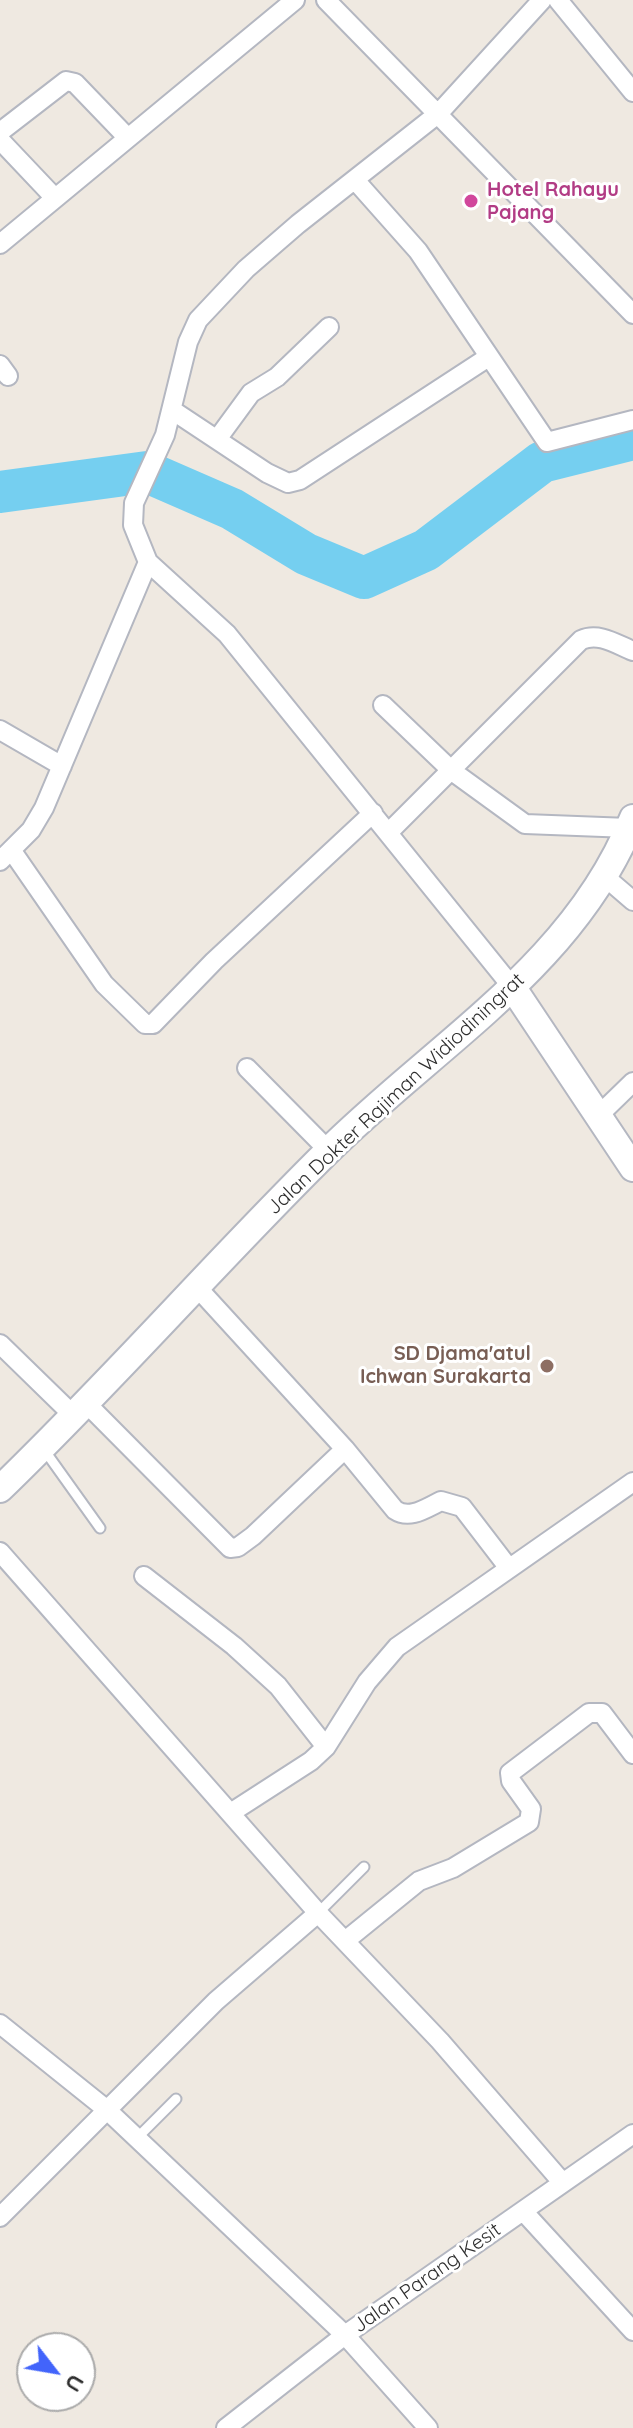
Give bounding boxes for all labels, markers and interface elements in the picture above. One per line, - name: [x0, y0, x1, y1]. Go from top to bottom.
- place label: Hotel Rahayu Pajang: [487, 178, 619, 225]
- marker: Hotel Rahayu Pajang: [462, 192, 480, 210]
- street label: Jalan Dokter Rajiman Widiodiningrat: [262, 968, 530, 1220]
- place label: SD Djama'atul Ichwan Surakarta: [360, 1342, 531, 1389]
- marker: SD Djama'atul Ichwan Surakarta: [538, 1357, 556, 1375]
- street label: Jalan Parang Kesit: [348, 2218, 506, 2338]
- north arrow: [16, 2332, 96, 2412]
- text: U: [59, 2369, 91, 2397]

